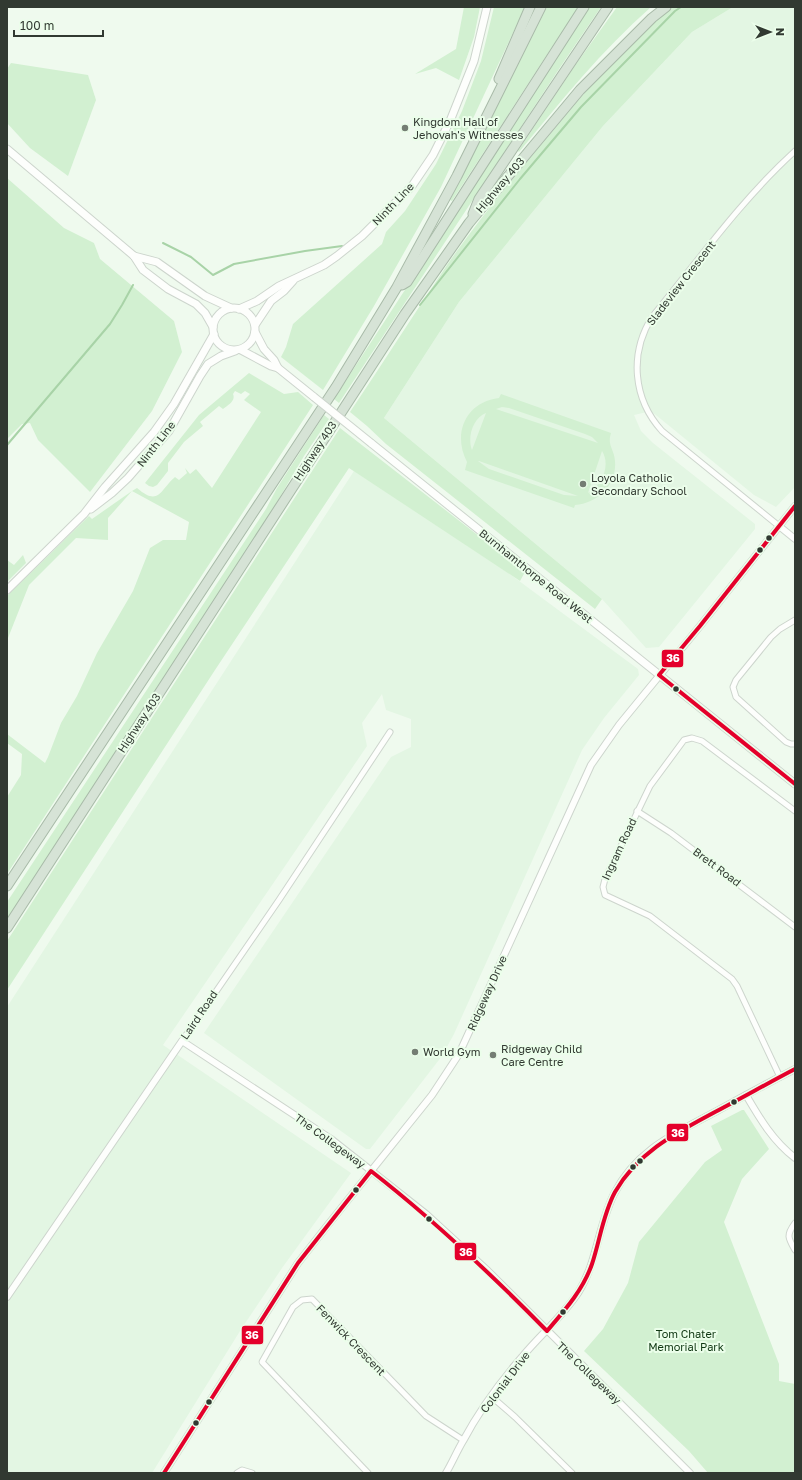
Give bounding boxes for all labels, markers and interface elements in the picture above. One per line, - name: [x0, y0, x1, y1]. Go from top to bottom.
- scale bar: [14, 12, 103, 38]
- north arrow: [750, 12, 790, 52]
- text: 100 m: [20, 18, 54, 33]
- text: N: [774, 28, 787, 36]
- place label: Kingdom Hall of Jehovah's Witnesses: [413, 115, 523, 141]
- marker: Kingdom Hall of Jehovah's Witnesses: [400, 123, 410, 133]
- street label: Highway 403: [473, 154, 527, 215]
- street label: Ninth Line: [369, 180, 416, 228]
- street label: Sladeview Crescent: [643, 238, 718, 328]
- street label: Ninth Line: [134, 418, 177, 469]
- street label: Highway 403: [291, 419, 339, 483]
- place label: Loyola Catholic Secondary School: [591, 471, 687, 497]
- marker: Loyola Catholic Secondary School: [578, 479, 588, 489]
- street label: Burnhamthorpe Road West: [477, 526, 596, 625]
- unlabelled marker: [764, 533, 774, 543]
- unlabelled marker: [755, 545, 765, 555]
- line badge: 36: [661, 649, 684, 668]
- text: 36: [666, 651, 680, 664]
- unlabelled marker: [671, 684, 681, 694]
- street label: Highway 403: [115, 691, 163, 755]
- street label: Ingram Road: [599, 816, 639, 882]
- street label: Brett Road: [691, 844, 744, 889]
- street label: Ridgeway Drive: [464, 953, 509, 1032]
- street label: Laird Road: [177, 988, 220, 1042]
- place label: Ridgeway Child Care Centre: [501, 1042, 582, 1068]
- place label: World Gym: [423, 1045, 481, 1058]
- marker: World Gym: [410, 1047, 420, 1057]
- marker: Ridgeway Child Care Centre: [488, 1050, 498, 1060]
- unlabelled marker: [729, 1097, 739, 1107]
- street label: The Collegeway: [292, 1111, 368, 1171]
- line badge: 36: [666, 1123, 689, 1142]
- text: 36: [671, 1126, 685, 1139]
- unlabelled marker: [635, 1156, 645, 1166]
- unlabelled marker: [628, 1162, 638, 1172]
- unlabelled marker: [351, 1185, 361, 1195]
- unlabelled marker: [424, 1214, 434, 1224]
- line badge: 36: [454, 1242, 477, 1261]
- text: 36: [459, 1245, 473, 1258]
- street label: Fenwick Crescent: [314, 1301, 389, 1378]
- unlabelled marker: [558, 1307, 568, 1317]
- line badge: 36: [241, 1325, 264, 1345]
- park label: Tom Chater Memorial Park: [648, 1327, 724, 1353]
- text: 36: [245, 1328, 259, 1341]
- street label: The Collegeway: [555, 1339, 624, 1406]
- street label: Colonial Drive: [477, 1348, 532, 1415]
- unlabelled marker: [204, 1397, 214, 1407]
- unlabelled marker: [191, 1418, 201, 1428]

